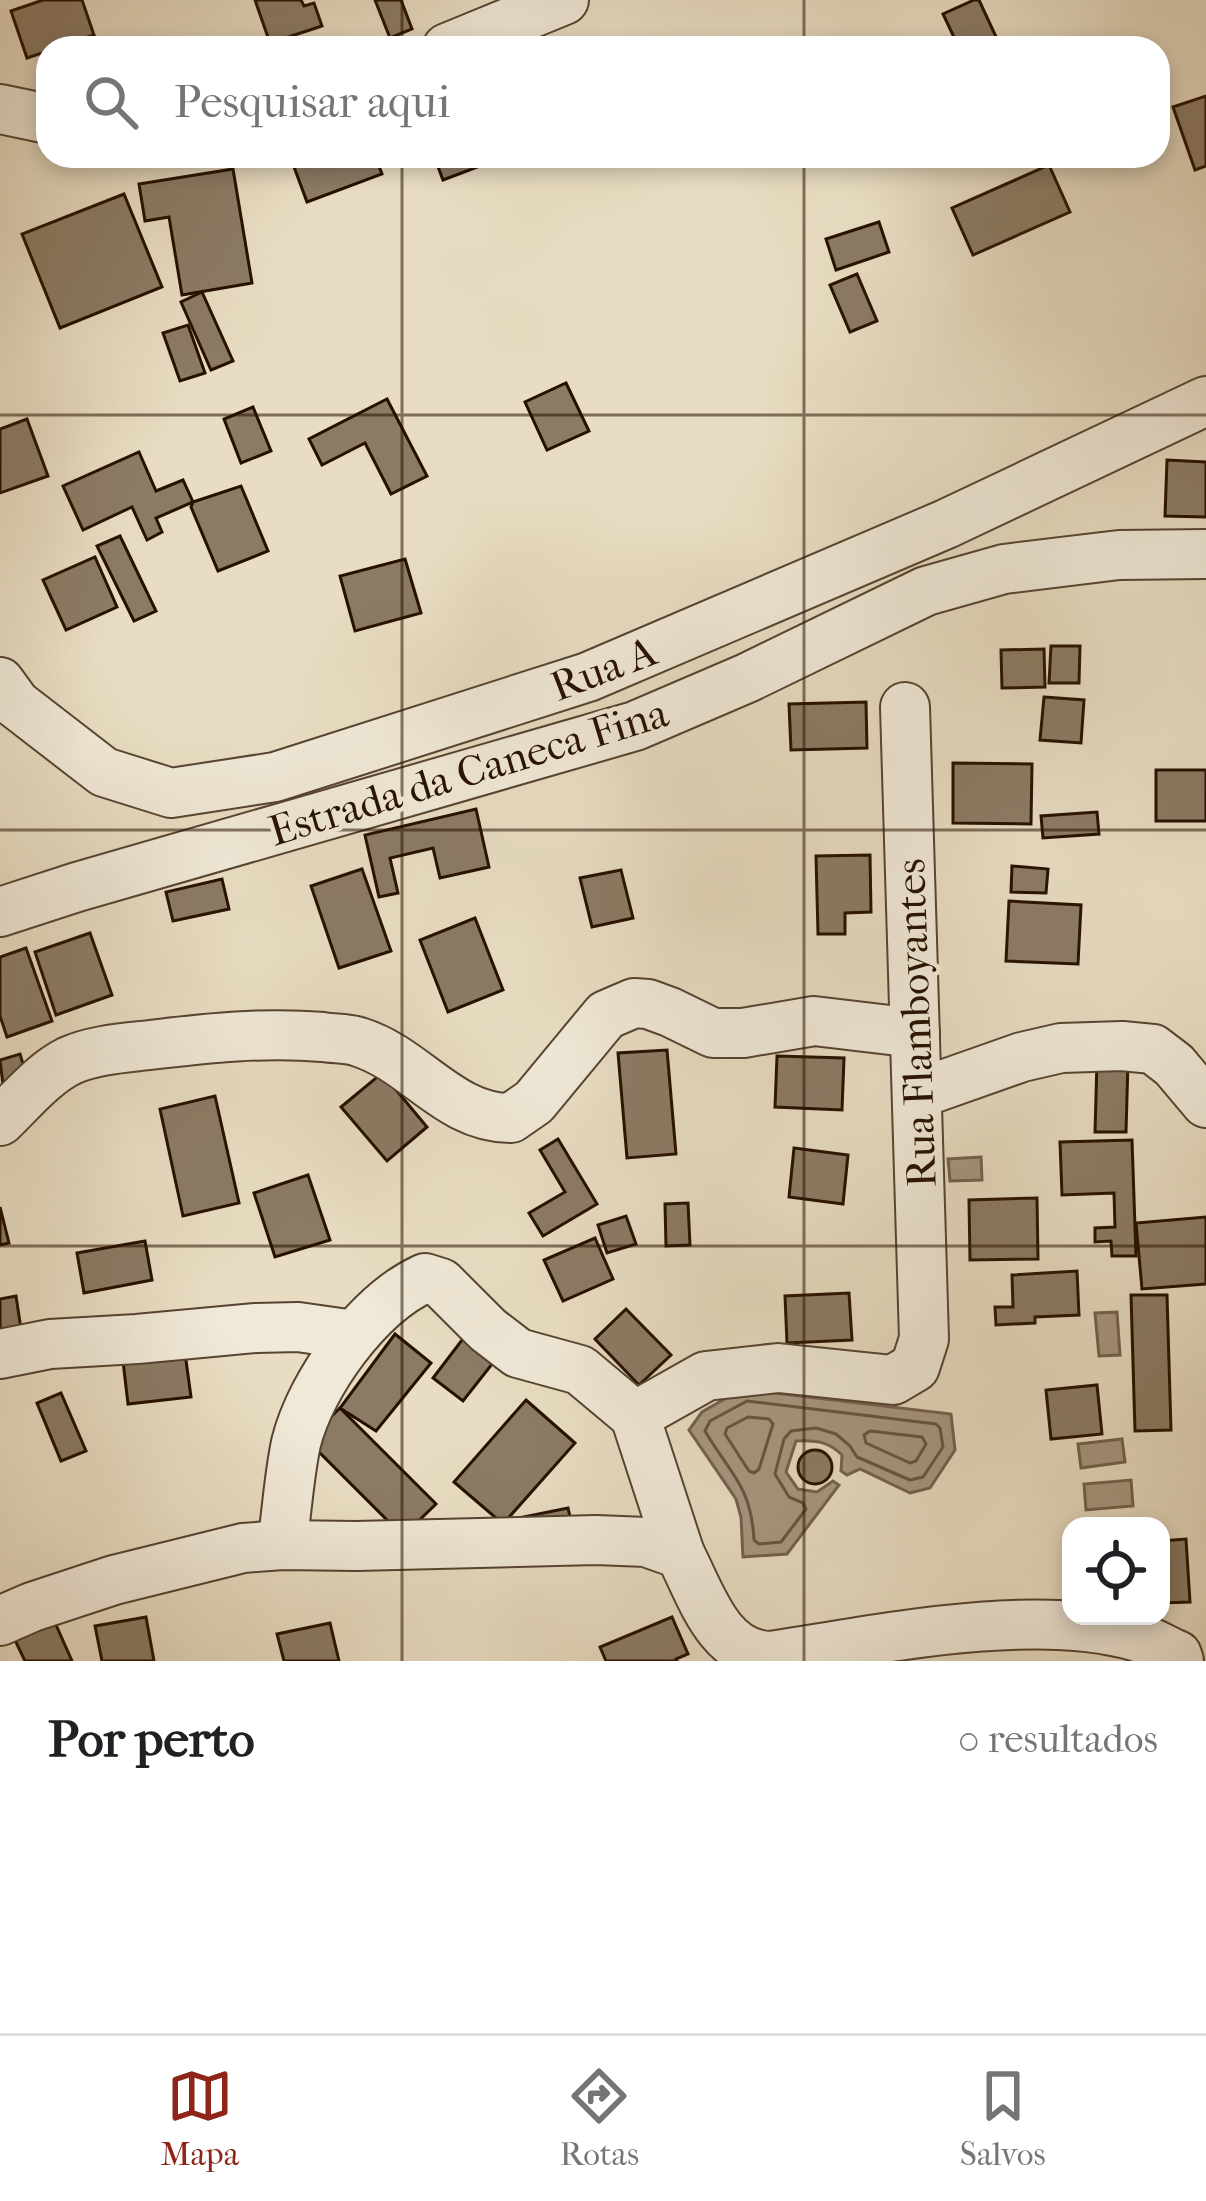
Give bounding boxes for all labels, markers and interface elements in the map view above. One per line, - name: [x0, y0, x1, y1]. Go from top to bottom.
- search box: [36, 36, 1170, 168]
- icon: search: [78, 69, 144, 135]
- text: Pesquisar aqui: [174, 76, 450, 129]
- street label: Rua A: [544, 627, 664, 712]
- street label: Estrada da Caneca Fina: [263, 688, 674, 856]
- street label: Rua Flamboyantes: [886, 858, 947, 1188]
- map controls: [1062, 1517, 1170, 1625]
- button: locate: [1062, 1517, 1170, 1625]
- text: Por perto: [48, 1709, 255, 1769]
- text: 0 resultados: [958, 1716, 1158, 1762]
- tab: Mapa: [160, 2063, 239, 2174]
- tab: Rotas: [560, 2063, 639, 2174]
- tab: Salvos: [960, 2063, 1046, 2174]

